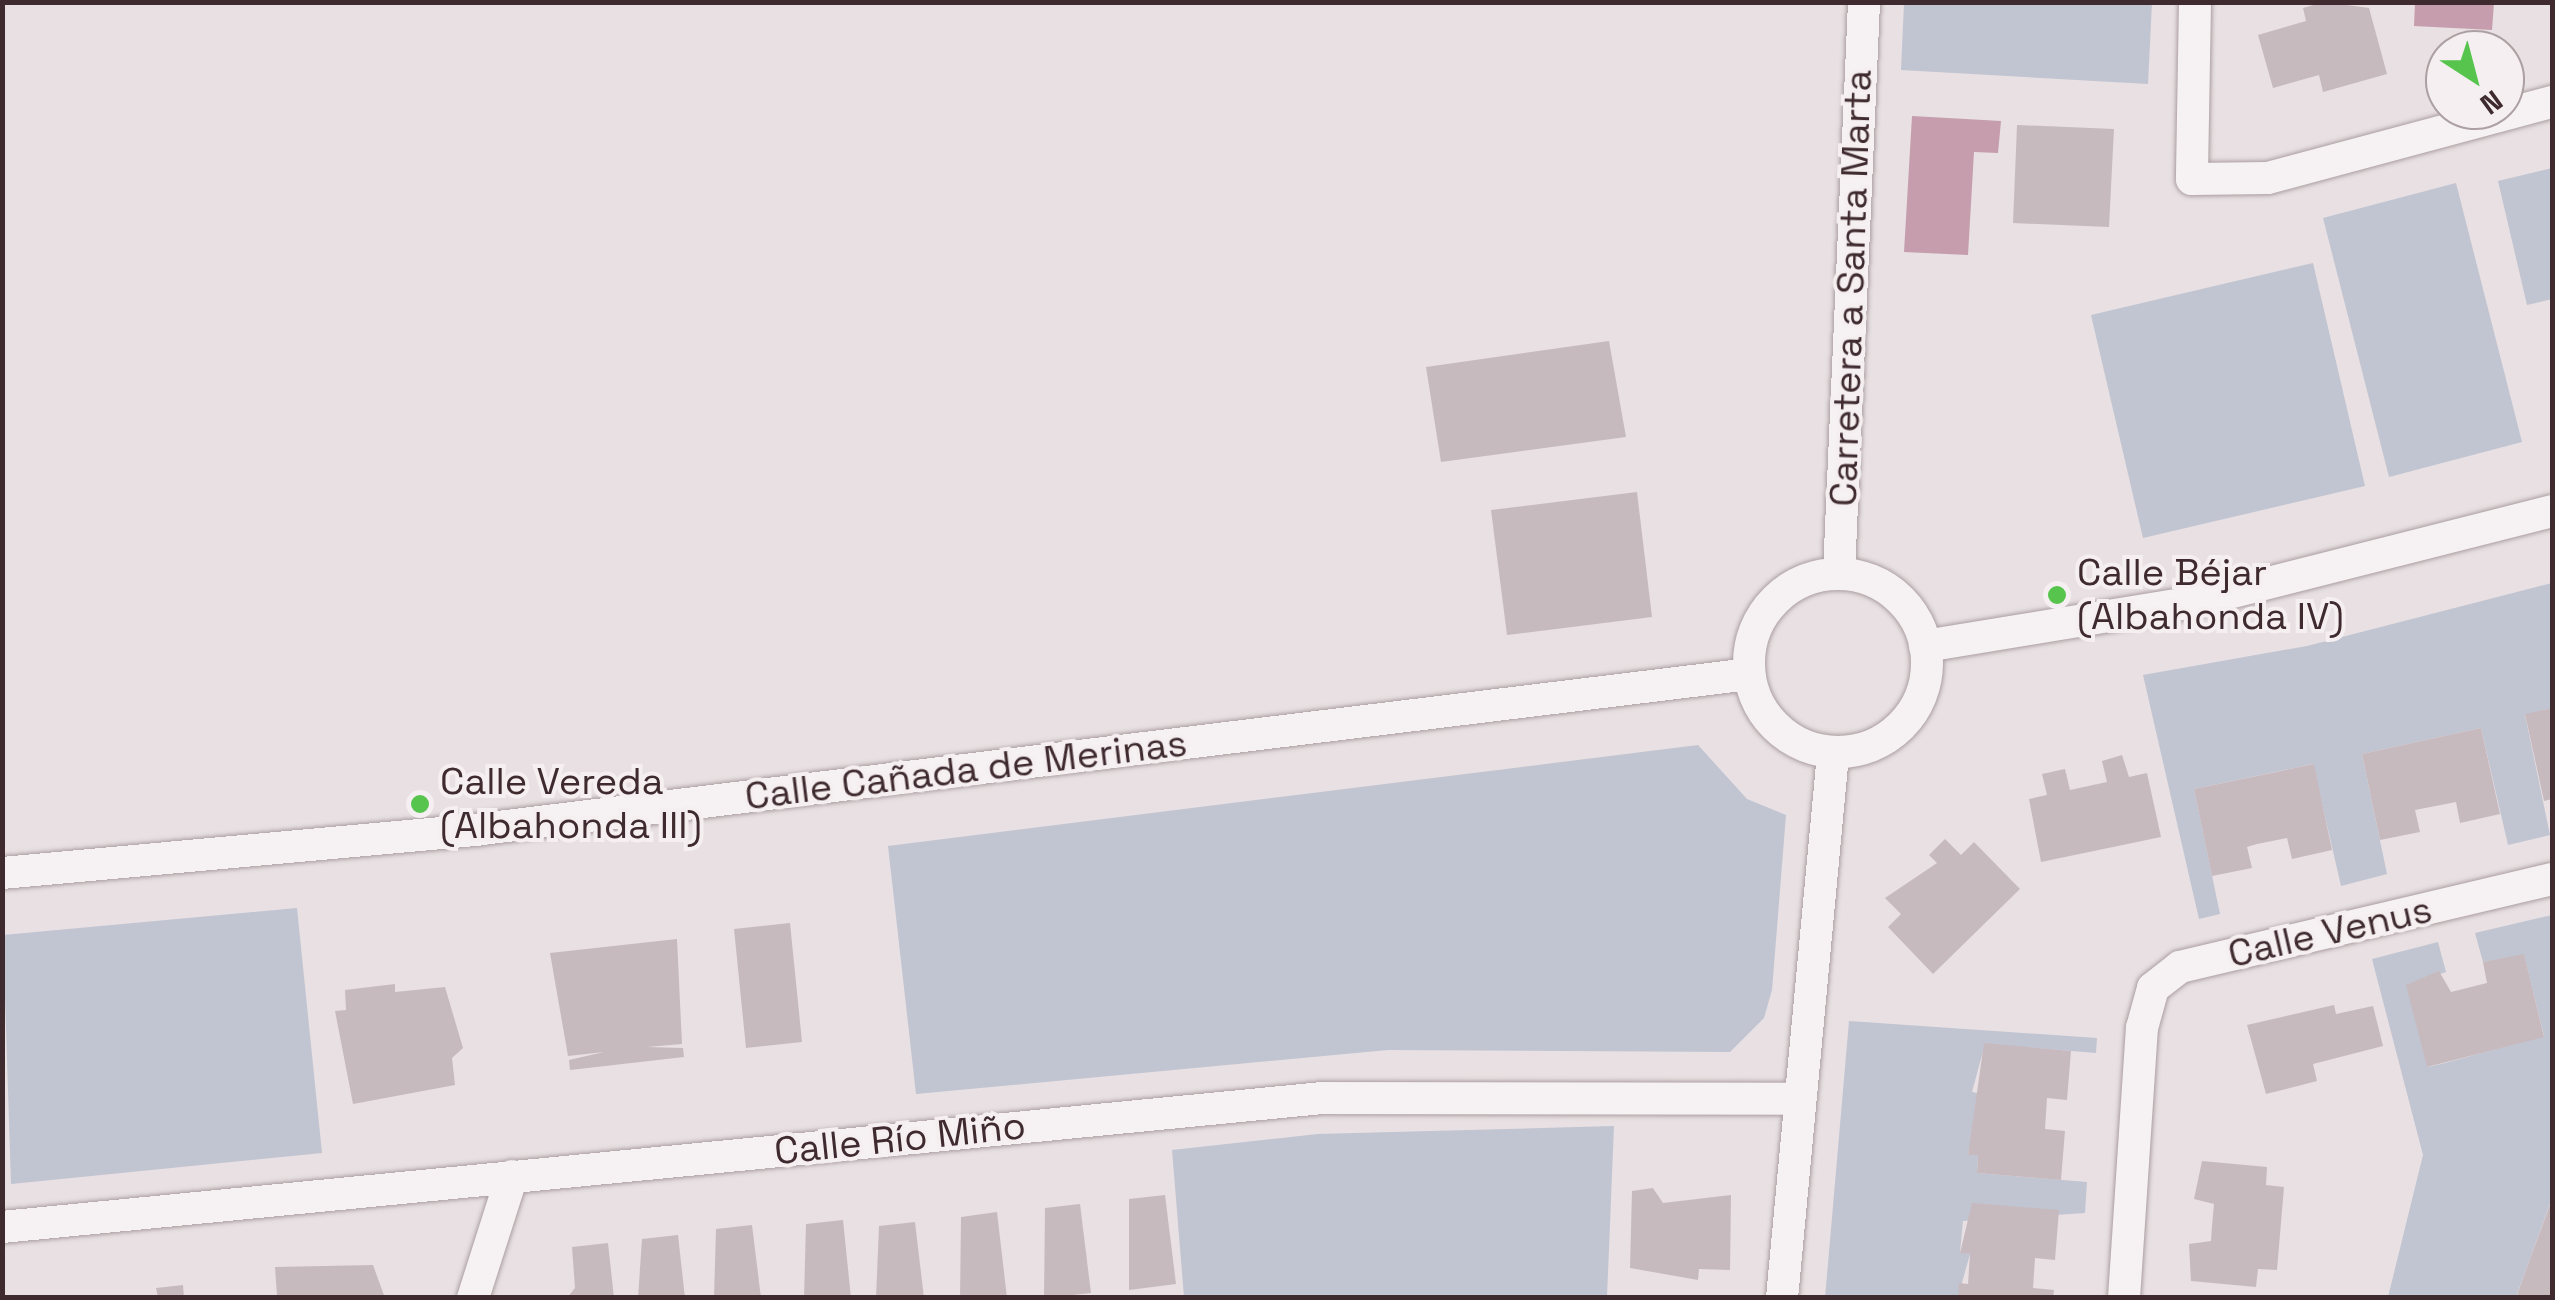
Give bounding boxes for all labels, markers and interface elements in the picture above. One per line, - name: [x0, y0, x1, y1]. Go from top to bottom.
- north arrow: [2425, 30, 2525, 130]
- street label: Carretera a Santa Marta: [1821, 69, 1881, 507]
- text: N: [2473, 83, 2510, 123]
- place label: Calle Béjar (Albahonda IV): [2077, 550, 2344, 640]
- marker: Calle Béjar (Albahonda IV): [2046, 584, 2068, 606]
- street label: Calle Cañada de Merinas: [742, 720, 1190, 820]
- place label: Calle Vereda (Albahonda III): [440, 759, 702, 848]
- marker: Calle Vereda (Albahonda III): [409, 793, 431, 815]
- street label: Calle Venus: [2224, 886, 2436, 978]
- street label: Calle Río Miño: [772, 1103, 1028, 1175]

